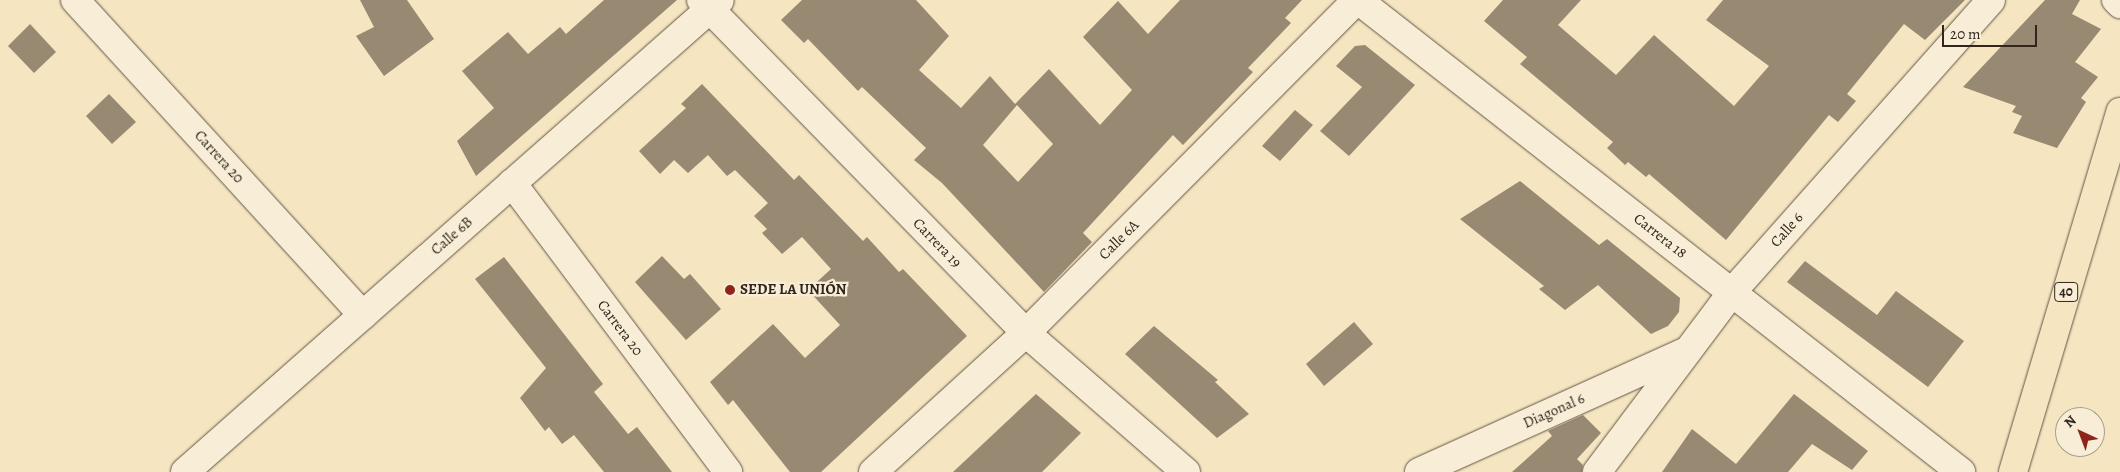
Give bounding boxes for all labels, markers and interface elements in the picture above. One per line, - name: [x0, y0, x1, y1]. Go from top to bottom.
- scale bar: [1945, 15, 2040, 47]
- text: 20 m: [1950, 24, 1981, 44]
- street label: Carrera 20: [191, 127, 247, 187]
- street label: Calle 6: [1767, 209, 1807, 251]
- street label: Carrera 18: [1630, 210, 1690, 262]
- street label: Calle 6B: [428, 213, 476, 259]
- street label: Carrera 19: [909, 214, 965, 272]
- street label: Calle 6A: [1095, 216, 1143, 264]
- road number: 40: [2054, 280, 2078, 304]
- place label: SEDE LA UNIÓN: [740, 281, 846, 299]
- marker: SEDE LA UNIÓN: [724, 284, 736, 296]
- street label: Carrera 20: [593, 297, 647, 359]
- street label: Diagonal 6: [1520, 389, 1588, 433]
- north arrow: [2055, 407, 2105, 457]
- text: N: [2060, 411, 2080, 432]

